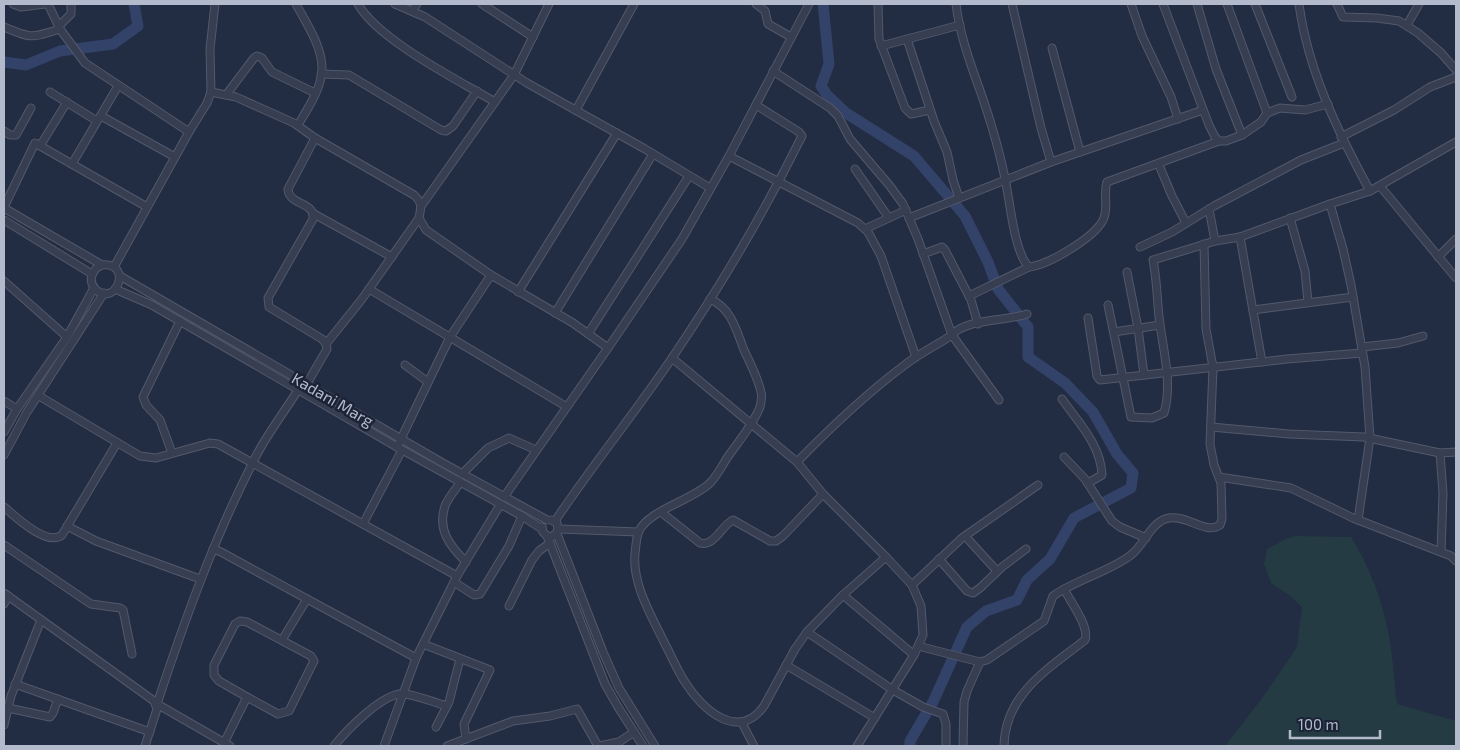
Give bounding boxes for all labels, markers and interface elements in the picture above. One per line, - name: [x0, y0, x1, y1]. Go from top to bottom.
- street label: Kadani Marg: [289, 368, 377, 430]
- scale bar: [1290, 708, 1380, 740]
- text: 100 m: [1298, 715, 1339, 733]

